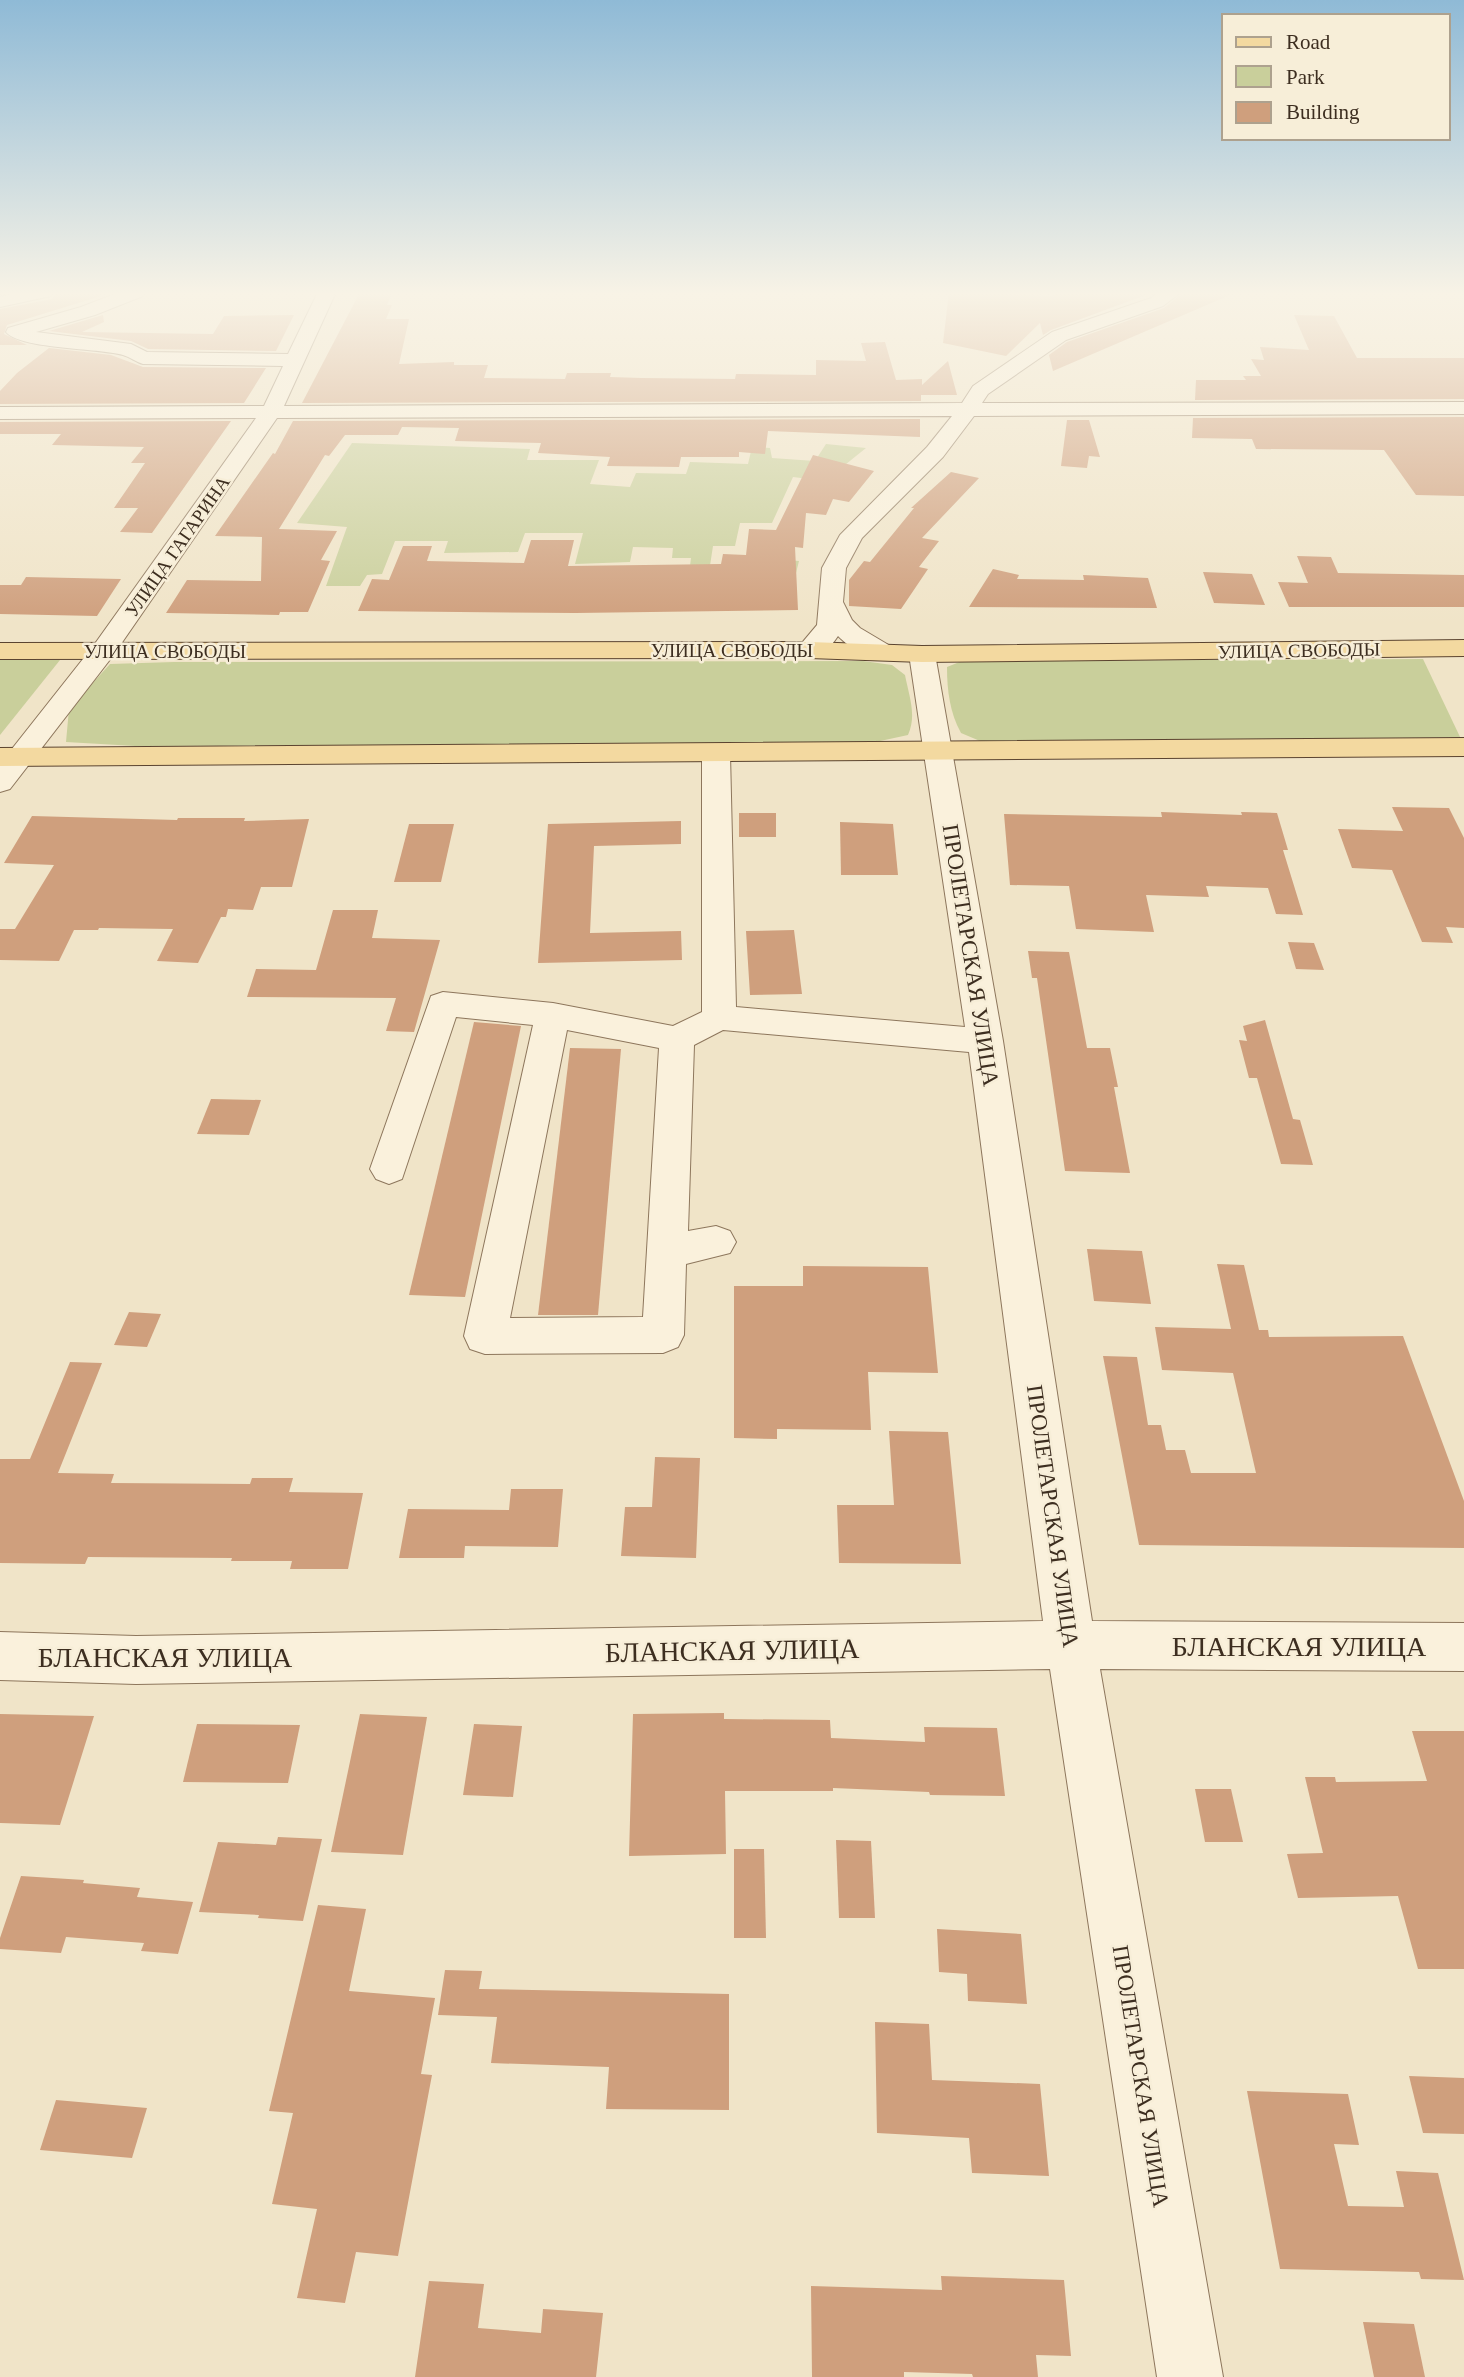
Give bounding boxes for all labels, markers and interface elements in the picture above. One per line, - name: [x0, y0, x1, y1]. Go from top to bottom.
- legend: [1222, 14, 1450, 140]
- text: Road: [1286, 30, 1331, 54]
- text: Park: [1286, 65, 1325, 89]
- text: Building: [1286, 100, 1360, 124]
- street label: УЛИЦА ГАГАРИНА: [121, 472, 234, 621]
- street label: УЛИЦА СВОБОДЫ: [1218, 639, 1380, 662]
- street label: УЛИЦА СВОБОДЫ: [651, 640, 813, 661]
- street label: УЛИЦА СВОБОДЫ: [84, 641, 246, 662]
- street label: ПРОЛЕТАРСКАЯ УЛИЦА: [937, 822, 1004, 1088]
- street label: ПРОЛЕТАРСКАЯ УЛИЦА: [1022, 1383, 1083, 1649]
- street label: БЛАНСКАЯ УЛИЦА: [1172, 1631, 1427, 1662]
- street label: БЛАНСКАЯ УЛИЦА: [605, 1633, 860, 1668]
- street label: БЛАНСКАЯ УЛИЦА: [38, 1642, 293, 1673]
- street label: ПРОЛЕТАРСКАЯ УЛИЦА: [1107, 1943, 1174, 2209]

